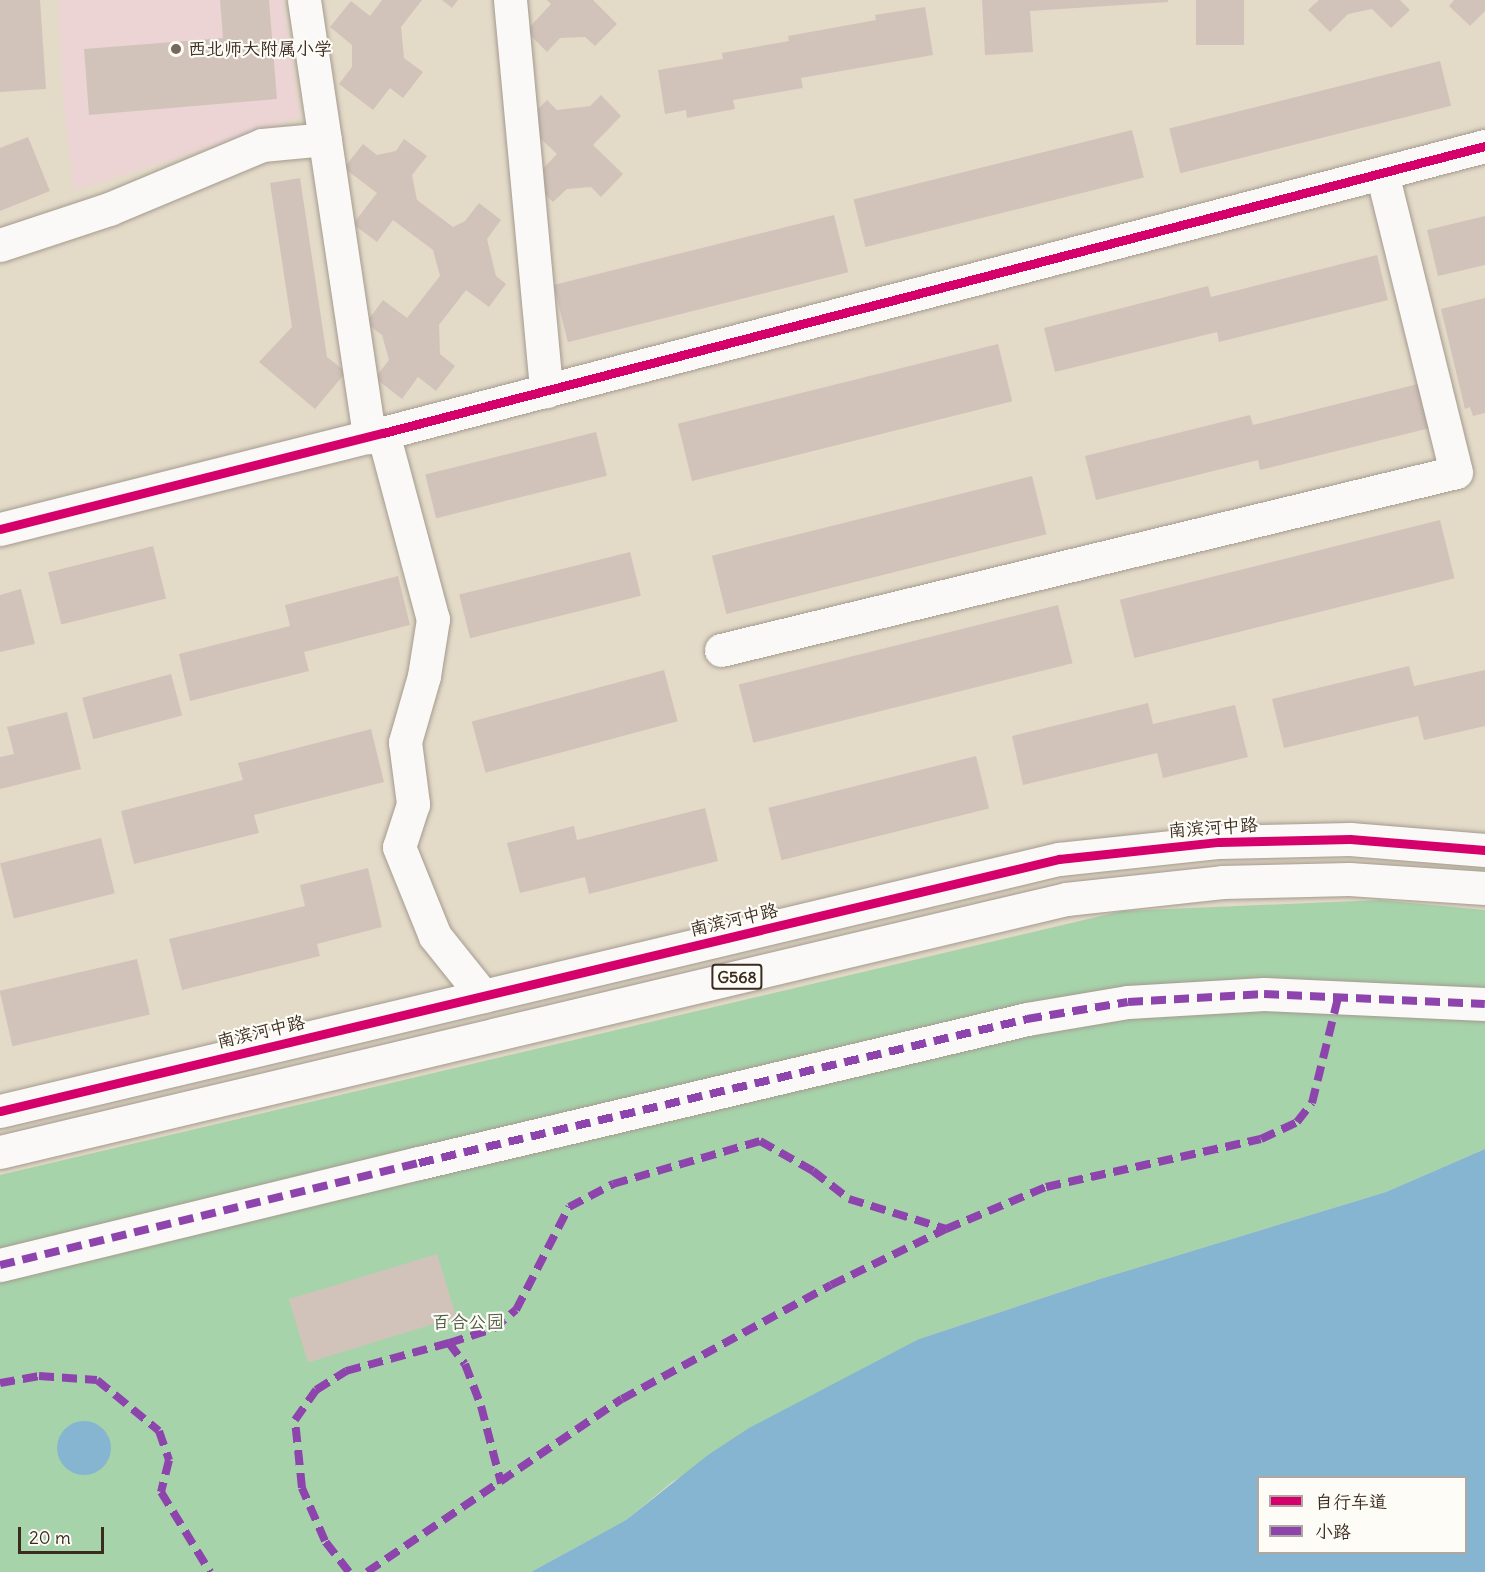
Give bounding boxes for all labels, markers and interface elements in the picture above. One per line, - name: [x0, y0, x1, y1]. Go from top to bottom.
- place label: 西北师大附属小学: [188, 38, 332, 60]
- marker: 西北师大附属小学: [169, 42, 183, 56]
- street label: 南滨河中路: [1167, 814, 1259, 842]
- street label: 南滨河中路: [688, 899, 780, 941]
- road number: G568: [710, 964, 764, 990]
- street label: 南滨河中路: [215, 1011, 307, 1053]
- park label: 百合公园: [432, 1311, 504, 1333]
- legend: [1257, 1476, 1467, 1554]
- text: 自行车道: [1315, 1490, 1387, 1513]
- scale bar: [21, 1515, 106, 1553]
- text: 小路: [1315, 1520, 1351, 1543]
- text: 20 m: [29, 1526, 71, 1549]

